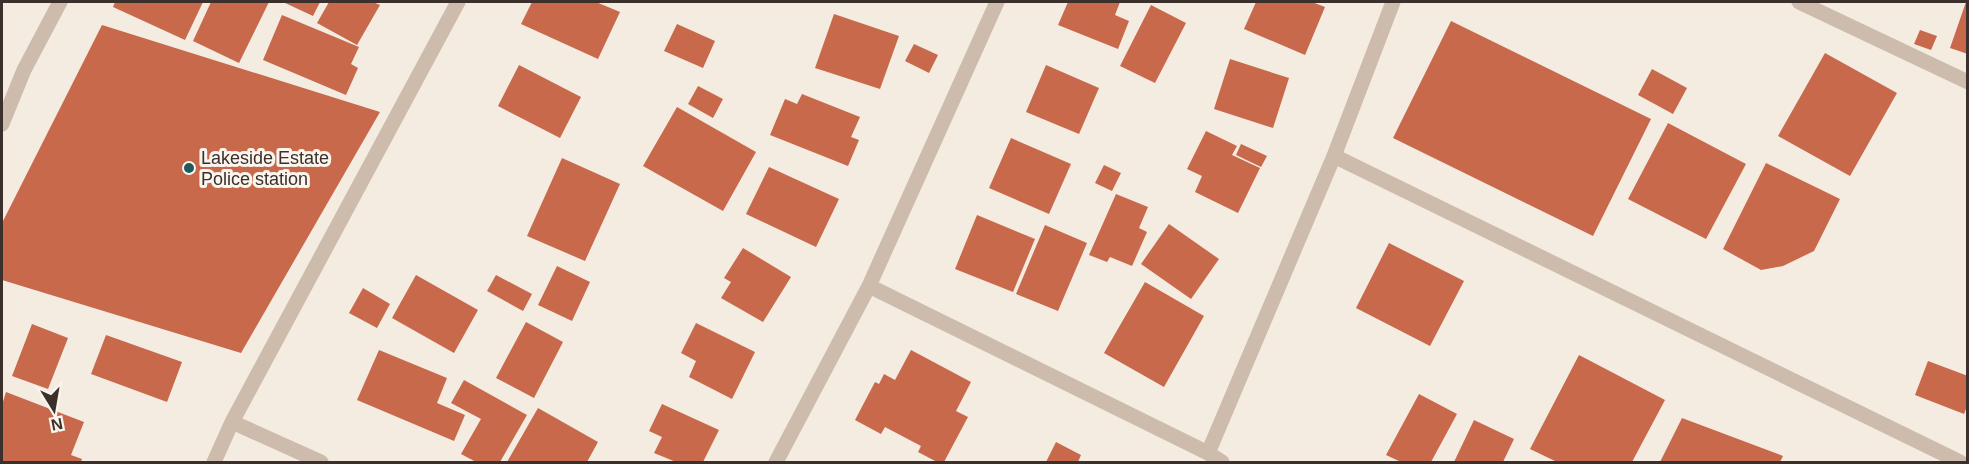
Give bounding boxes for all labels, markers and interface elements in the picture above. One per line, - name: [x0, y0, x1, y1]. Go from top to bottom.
- place label: Lakeside Estate Police station: [201, 148, 329, 189]
- marker: Lakeside Estate Police station: [182, 161, 196, 175]
- north arrow: [24, 380, 84, 440]
- text: N: [49, 415, 64, 434]

